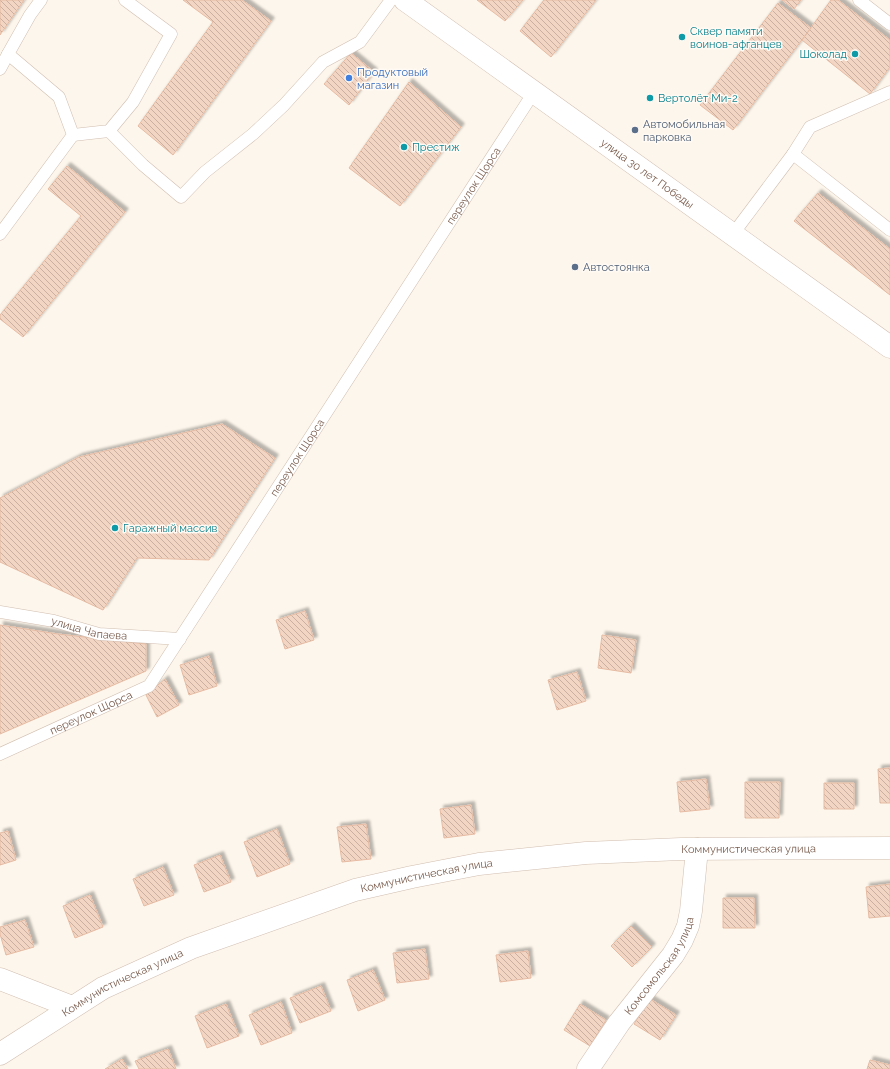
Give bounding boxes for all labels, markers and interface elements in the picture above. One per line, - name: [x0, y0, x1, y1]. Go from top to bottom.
- place label: Сквер памяти воинов-афганцев: [690, 25, 782, 51]
- marker: Сквер памяти воинов-афганцев: [677, 32, 687, 42]
- place label: Шоколад: [799, 48, 848, 61]
- marker: Шоколад: [850, 49, 860, 59]
- place label: Продуктовый магазин: [357, 66, 428, 92]
- marker: Продуктовый магазин: [344, 73, 354, 83]
- place label: Вертолёт Ми-2: [658, 92, 738, 105]
- marker: Вертолёт Ми-2: [645, 93, 655, 103]
- place label: Автомобильная парковка: [643, 118, 725, 144]
- marker: Автомобильная парковка: [630, 125, 640, 135]
- street label: улица 30 лет Победы: [598, 136, 696, 212]
- place label: Престиж: [412, 141, 460, 154]
- marker: Престиж: [399, 142, 409, 152]
- street label: переулок Щорса: [444, 145, 503, 227]
- place label: Автостоянка: [583, 261, 650, 274]
- marker: Автостоянка: [570, 262, 580, 272]
- street label: переулок Щорса: [268, 417, 327, 499]
- place label: Гаражный массив: [123, 522, 218, 535]
- marker: Гаражный массив: [110, 523, 120, 533]
- street label: улица Чапаева: [50, 615, 128, 643]
- street label: переулок Щорса: [48, 688, 135, 737]
- street label: Коммунистическая улица: [681, 842, 816, 856]
- street label: Коммунистическая улица: [359, 857, 493, 896]
- street label: Комсомольская улица: [622, 916, 697, 1018]
- street label: Коммунистическая улица: [60, 947, 185, 1020]

